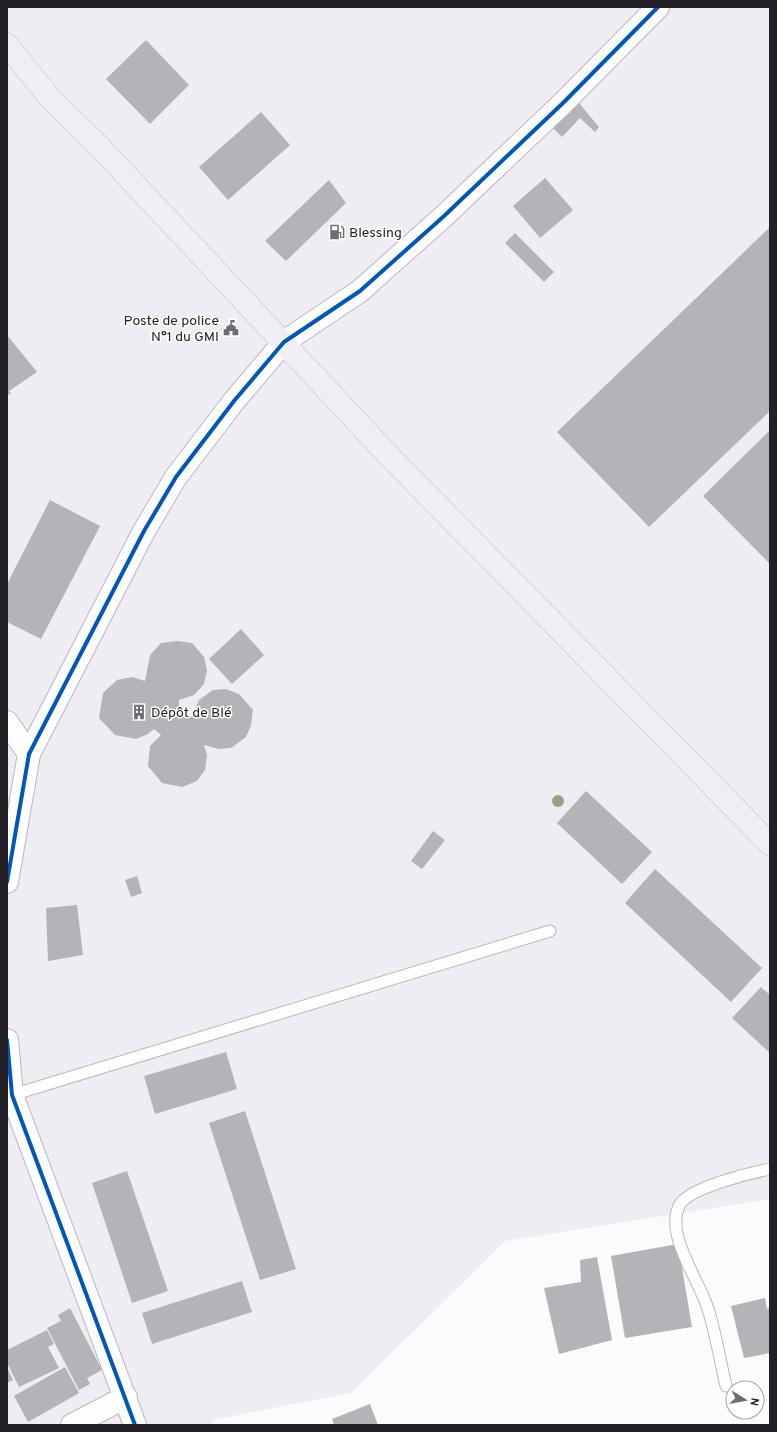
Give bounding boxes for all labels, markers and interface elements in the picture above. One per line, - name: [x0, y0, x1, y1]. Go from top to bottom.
- fuel station icon: Blessing: [328, 223, 346, 241]
- place label: Blessing: [349, 225, 402, 242]
- place label: Poste de police N°1 du GMI: [124, 313, 219, 346]
- public building icon: Poste de police N°1 du GMI: [222, 319, 240, 337]
- building icon: Dépôt de Blé: [130, 703, 148, 721]
- place label: Dépôt de Blé: [151, 705, 231, 722]
- north arrow: [725, 1380, 765, 1420]
- text: N: [746, 1397, 761, 1407]

